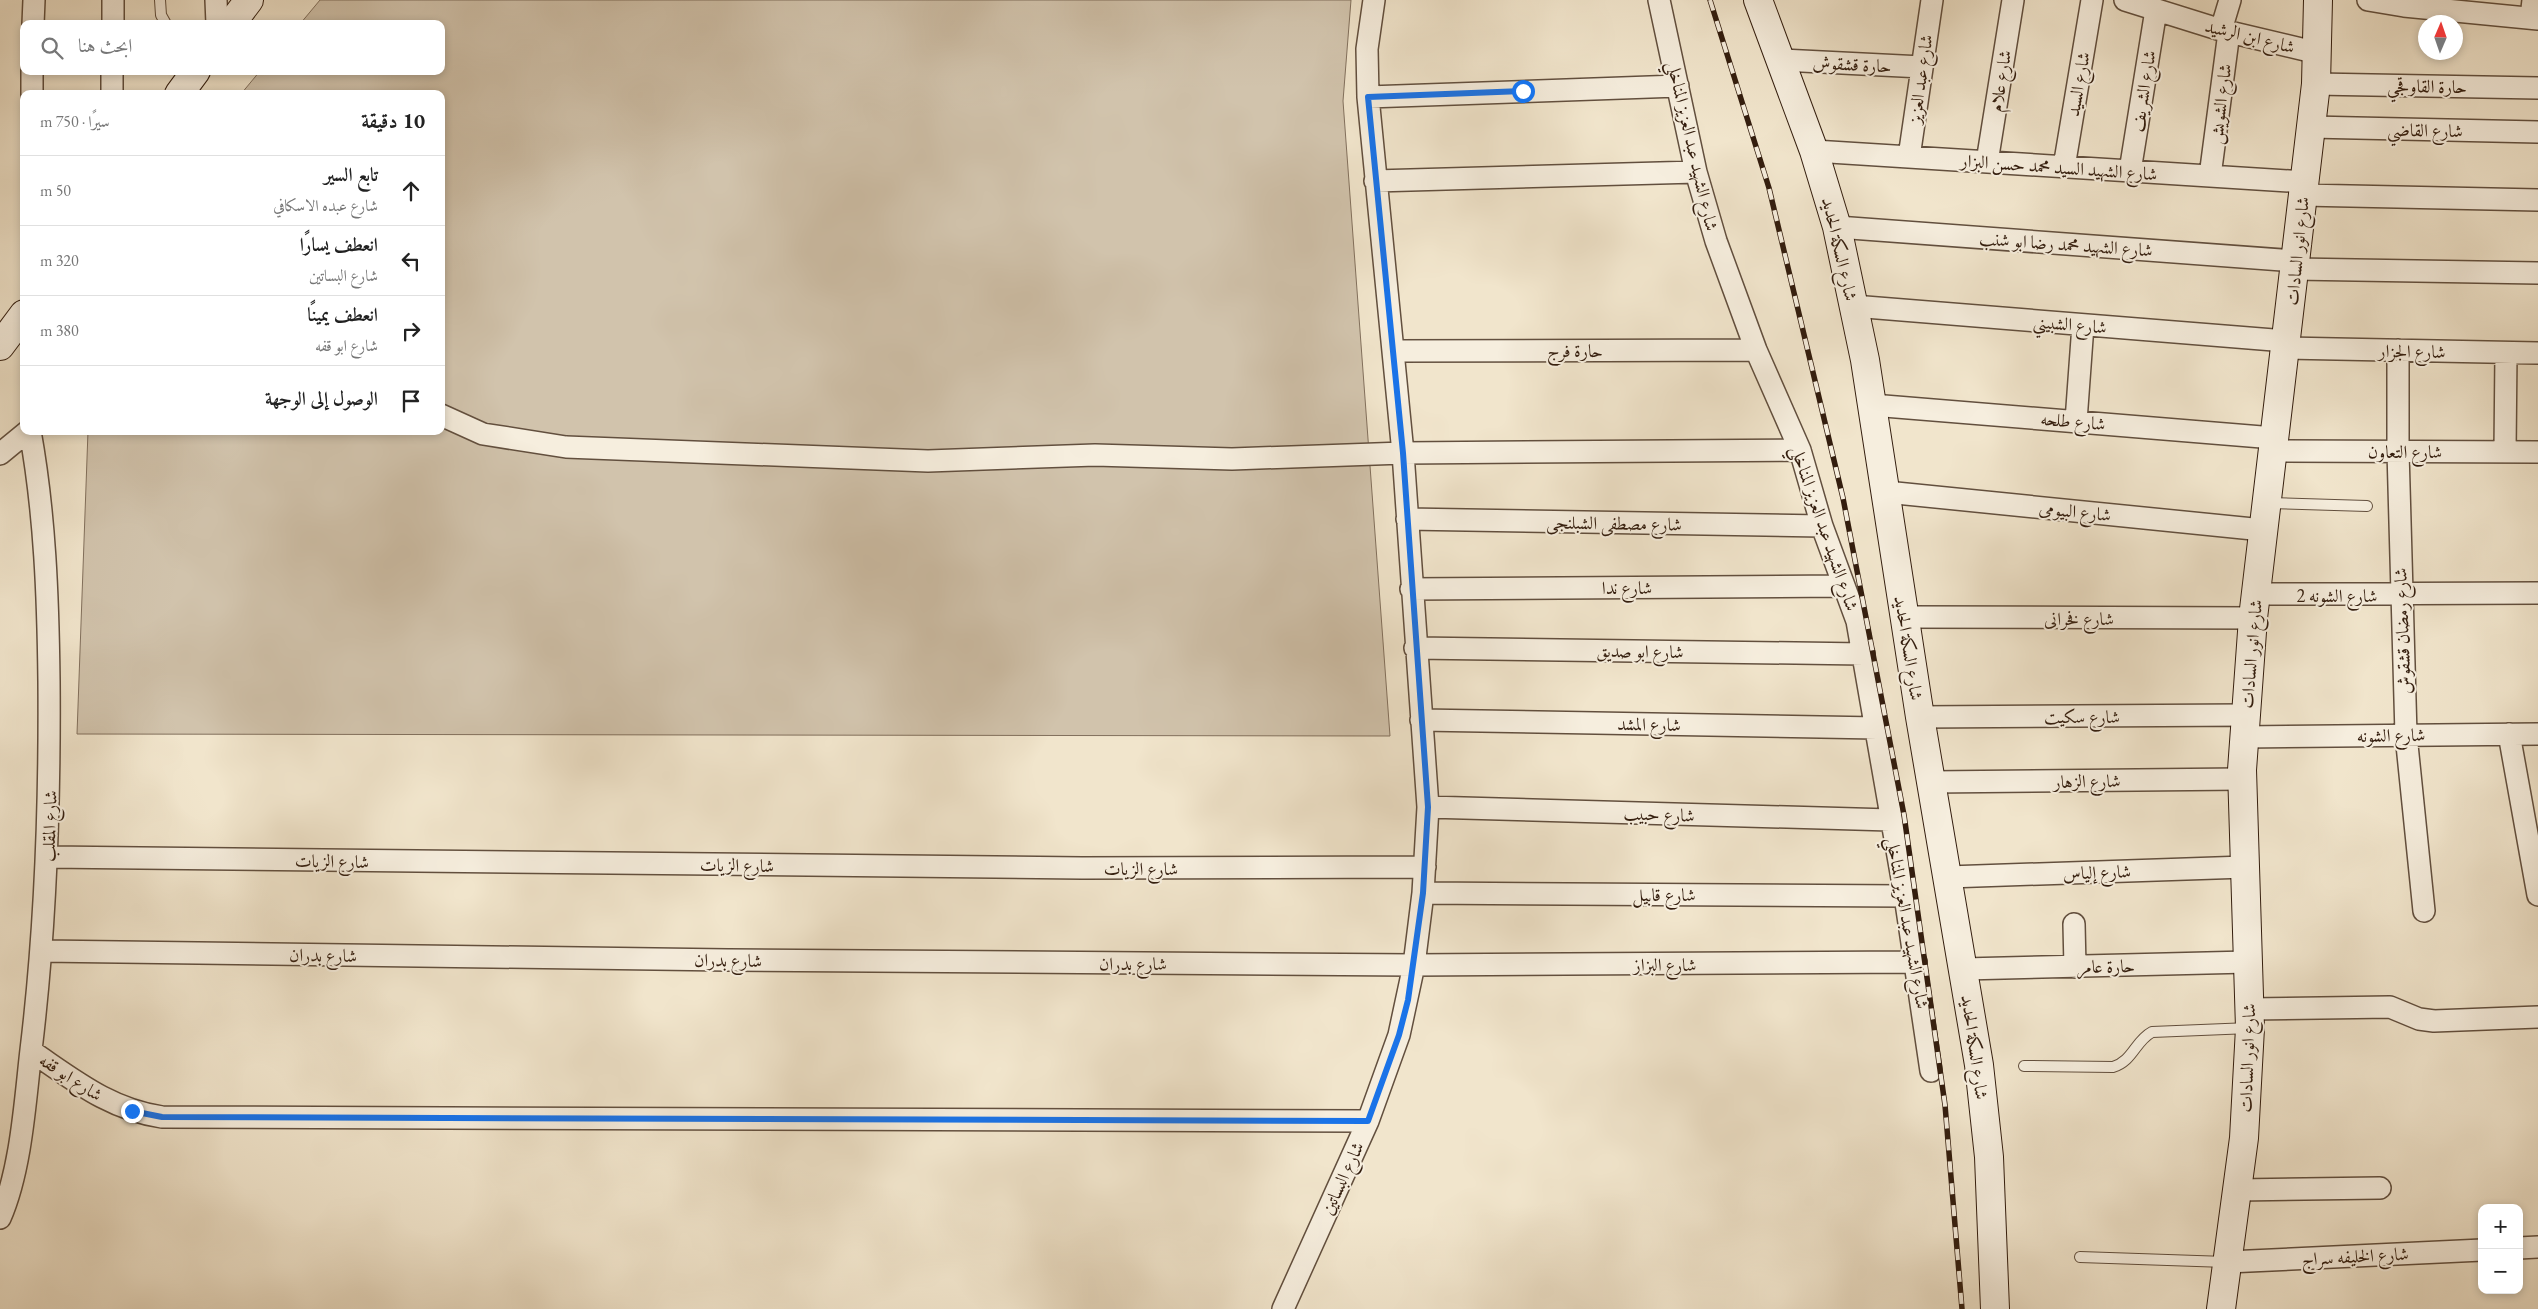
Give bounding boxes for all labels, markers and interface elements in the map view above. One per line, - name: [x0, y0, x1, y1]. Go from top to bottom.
- street label: شارع ابن الرشيد: [2202, 14, 2297, 62]
- north arrow: [2418, 15, 2463, 60]
- search box: [20, 20, 445, 75]
- text: ابحث هنا: [78, 33, 132, 58]
- street label: شارع عبد العزيز: [1902, 33, 1942, 128]
- icon: search: [38, 34, 66, 62]
- street label: شارع علام: [1984, 48, 2021, 114]
- street label: شارع الشريف: [2125, 49, 2165, 134]
- street label: حارة قشقوش: [1812, 50, 1892, 78]
- street label: شارع السيد: [2061, 50, 2099, 119]
- street label: شارع الشهيد عبد العزيز المناخلي: [1656, 59, 1724, 235]
- street label: شارع الشويش: [2204, 62, 2240, 146]
- street label: حارة القاوقجي: [2387, 74, 2467, 104]
- route start: [1512, 80, 1535, 103]
- text: 10 دقيقة: [361, 107, 425, 134]
- text: سيرًا · 750 m: [40, 111, 110, 132]
- street label: شارع القاضي: [2387, 118, 2463, 148]
- street label: شارع الشهيد السيد محمد حسن البزار: [1958, 149, 2158, 189]
- text: تابع السير: [324, 162, 378, 187]
- icon: ahead: [397, 177, 425, 205]
- text: 50 m: [40, 180, 71, 201]
- text: شارع عبده الاسكافي: [273, 195, 378, 216]
- street label: شارع السكة الحديد: [1813, 195, 1863, 304]
- street label: شارع انور السادات: [2280, 195, 2318, 307]
- street label: شارع الشهيد محمد رضا ابو شنب: [1978, 226, 2154, 266]
- text: انعطف يسارًا: [300, 232, 378, 257]
- icon: left: [397, 247, 425, 275]
- text: 320 m: [40, 250, 79, 271]
- text: شارع البساتين: [309, 265, 378, 286]
- text: انعطف يمينًا: [307, 302, 378, 327]
- street label: شارع الشبيني: [2032, 309, 2108, 345]
- icon: right: [397, 317, 425, 345]
- text: 380 m: [40, 320, 79, 341]
- text: شارع ابو قفه: [315, 335, 378, 356]
- street label: حارة فرج: [1547, 339, 1603, 367]
- street label: شارع الجزار: [2376, 339, 2446, 367]
- text: الوصول إلى الوجهة: [265, 386, 378, 411]
- icon: arrive: [397, 387, 425, 415]
- street label: شارع طلحه: [2039, 407, 2106, 439]
- street label: شارع التعاون: [2368, 440, 2442, 467]
- street label: شارع الشهيد عبد العزيز المناخلي: [1780, 442, 1864, 616]
- street label: شارع البيومى: [2037, 496, 2112, 530]
- street label: شارع مصطفى الشبلنجى: [1546, 510, 1682, 540]
- street label: شارع رمضان قشقوش: [2388, 567, 2420, 695]
- street label: شارع ندا: [1602, 576, 1652, 603]
- street label: شارع الشونه 2: [2297, 584, 2377, 611]
- street label: شارع السكة الحديد: [1885, 594, 1929, 703]
- street label: شارع انور السادات: [2235, 599, 2271, 710]
- street label: شارع فخرانى: [2044, 607, 2114, 634]
- street label: شارع ابو صديق: [1596, 639, 1684, 667]
- street label: شارع سكيت: [2044, 705, 2120, 732]
- street label: شارع المشد: [1617, 712, 1681, 740]
- street label: شارع الشونه: [2357, 723, 2426, 751]
- street label: شارع الزهار: [2051, 769, 2121, 797]
- street label: شارع المقلب: [36, 790, 66, 862]
- street label: شارع حبيب: [1623, 801, 1695, 831]
- street label: شارع الشهيد عبد العزيز المناخلي: [1876, 835, 1934, 1012]
- street label: شارع الزيات: [295, 849, 369, 877]
- street label: شارع الزيات: [700, 853, 774, 881]
- street label: شارع الزيات: [1104, 857, 1178, 884]
- street label: شارع إلياس: [2062, 859, 2132, 889]
- street label: شارع قابيل: [1632, 883, 1696, 910]
- street label: شارع بدران: [289, 943, 357, 971]
- street label: شارع بدران: [694, 948, 762, 976]
- street label: شارع بدران: [1099, 952, 1167, 979]
- street label: شارع البزاز: [1632, 953, 1696, 980]
- street label: حارة عامر: [2077, 954, 2135, 980]
- street label: شارع السكة الحديد: [1952, 993, 1994, 1101]
- street label: شارع انور السادات: [2234, 1003, 2264, 1113]
- street label: شارع ابو قفه: [33, 1048, 107, 1109]
- route end: [121, 1100, 144, 1123]
- street label: شارع البساتين: [1315, 1138, 1372, 1220]
- map controls: [2478, 1204, 2523, 1294]
- button: +: [2478, 1204, 2523, 1249]
- street label: شارع الخليفه سراج: [2301, 1242, 2409, 1275]
- button: −: [2478, 1249, 2523, 1294]

